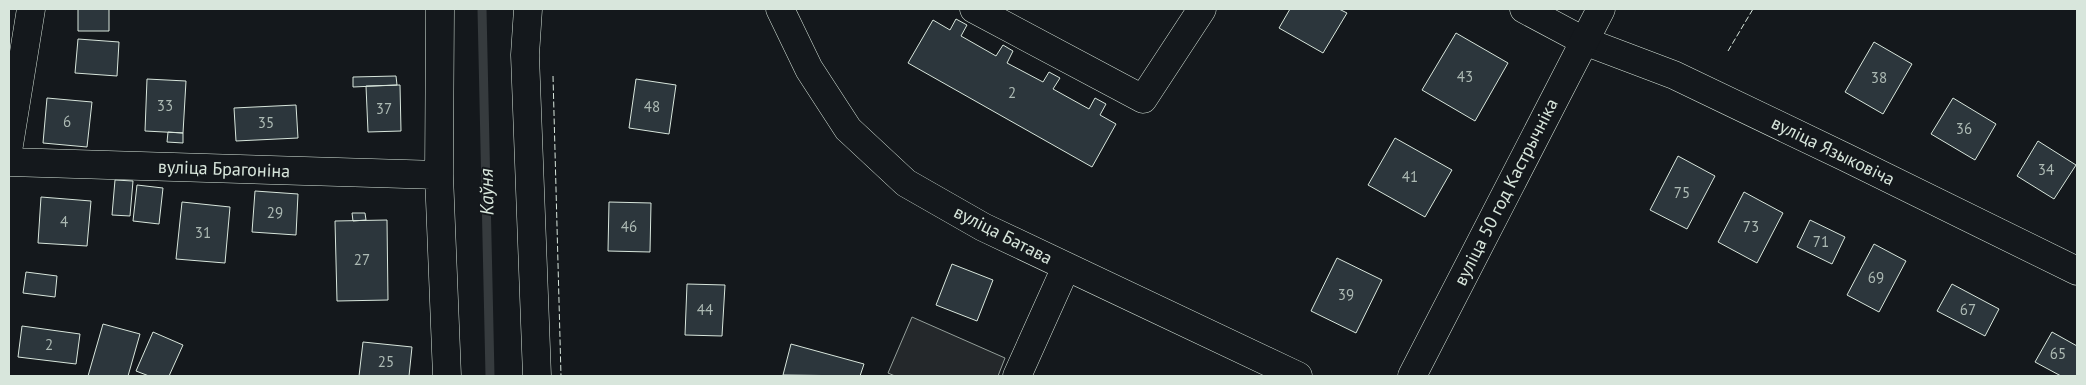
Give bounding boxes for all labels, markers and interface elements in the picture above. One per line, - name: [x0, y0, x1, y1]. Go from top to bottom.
- house number: 43: [1457, 67, 1473, 86]
- house number: 38: [1871, 68, 1887, 87]
- house number: 2: [1008, 83, 1016, 102]
- street label: вуліца 50 год Кастрычніка: [1448, 94, 1563, 289]
- house number: 33: [157, 96, 173, 115]
- house number: 48: [644, 97, 660, 116]
- house number: 37: [376, 99, 392, 118]
- street label: вуліца Языковіча: [1768, 111, 1899, 190]
- house number: 6: [63, 112, 71, 131]
- house number: 35: [258, 113, 274, 132]
- house number: 36: [1956, 119, 1972, 138]
- street label: вуліца Брагоніна: [157, 155, 291, 182]
- house number: 34: [2038, 160, 2054, 179]
- house number: 41: [1402, 167, 1418, 186]
- water label: Каўня: [474, 168, 498, 216]
- house number: 75: [1674, 183, 1690, 202]
- street label: вуліца Батава: [950, 200, 1056, 269]
- house number: 29: [267, 203, 283, 222]
- house number: 4: [60, 212, 68, 231]
- house number: 46: [621, 217, 637, 236]
- house number: 73: [1743, 217, 1759, 236]
- house number: 31: [195, 223, 211, 242]
- house number: 71: [1813, 232, 1829, 251]
- house number: 27: [354, 250, 370, 269]
- house number: 69: [1868, 268, 1884, 287]
- house number: 39: [1338, 285, 1354, 304]
- house number: 44: [697, 300, 713, 319]
- house number: 67: [1960, 300, 1976, 319]
- house number: 2: [45, 335, 53, 354]
- house number: 65: [2050, 344, 2066, 363]
- house number: 25: [378, 352, 394, 371]

